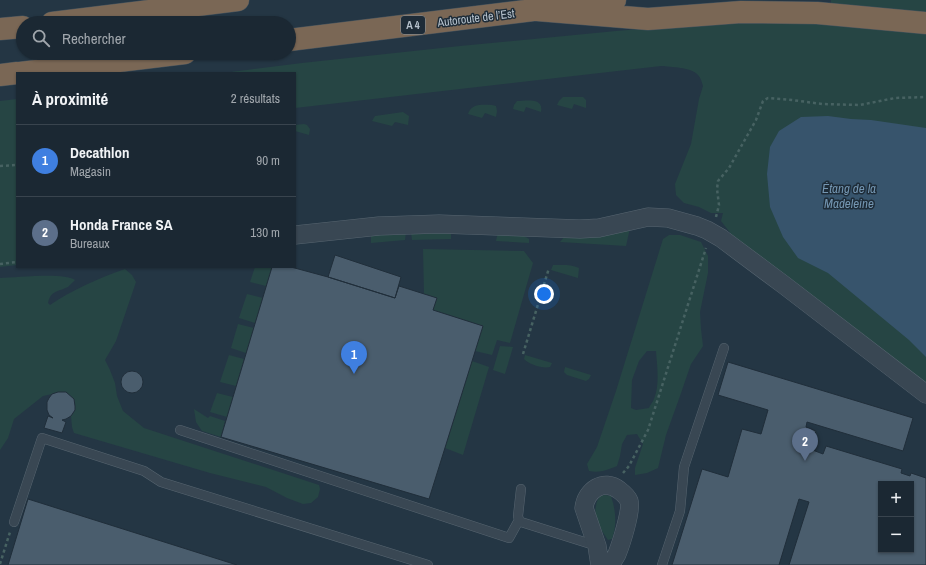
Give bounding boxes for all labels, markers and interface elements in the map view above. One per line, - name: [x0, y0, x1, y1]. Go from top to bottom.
- street label: Autoroute de l’Est: [435, 5, 516, 31]
- search box: [16, 16, 296, 60]
- road number: A 4: [401, 16, 425, 34]
- icon: search: [30, 27, 52, 49]
- text: Rechercher: [62, 28, 126, 49]
- text: À proximité: [32, 87, 108, 110]
- text: 2 résultats: [231, 90, 280, 107]
- text: Decathlon: [70, 142, 129, 163]
- text: 1: [42, 152, 48, 169]
- text: 90 m: [256, 152, 280, 169]
- text: Magasin: [70, 163, 111, 180]
- water label: Étang de la Madeleine: [822, 180, 876, 212]
- text: Honda France SA: [70, 214, 173, 235]
- text: 2: [42, 224, 48, 241]
- text: 130 m: [250, 224, 280, 241]
- text: Bureaux: [70, 235, 110, 252]
- your location: [534, 284, 554, 304]
- pin: 1: [341, 341, 367, 374]
- pin: 2: [792, 428, 818, 461]
- map controls: [878, 481, 914, 553]
- button: +: [878, 481, 914, 517]
- button: −: [878, 517, 914, 553]

